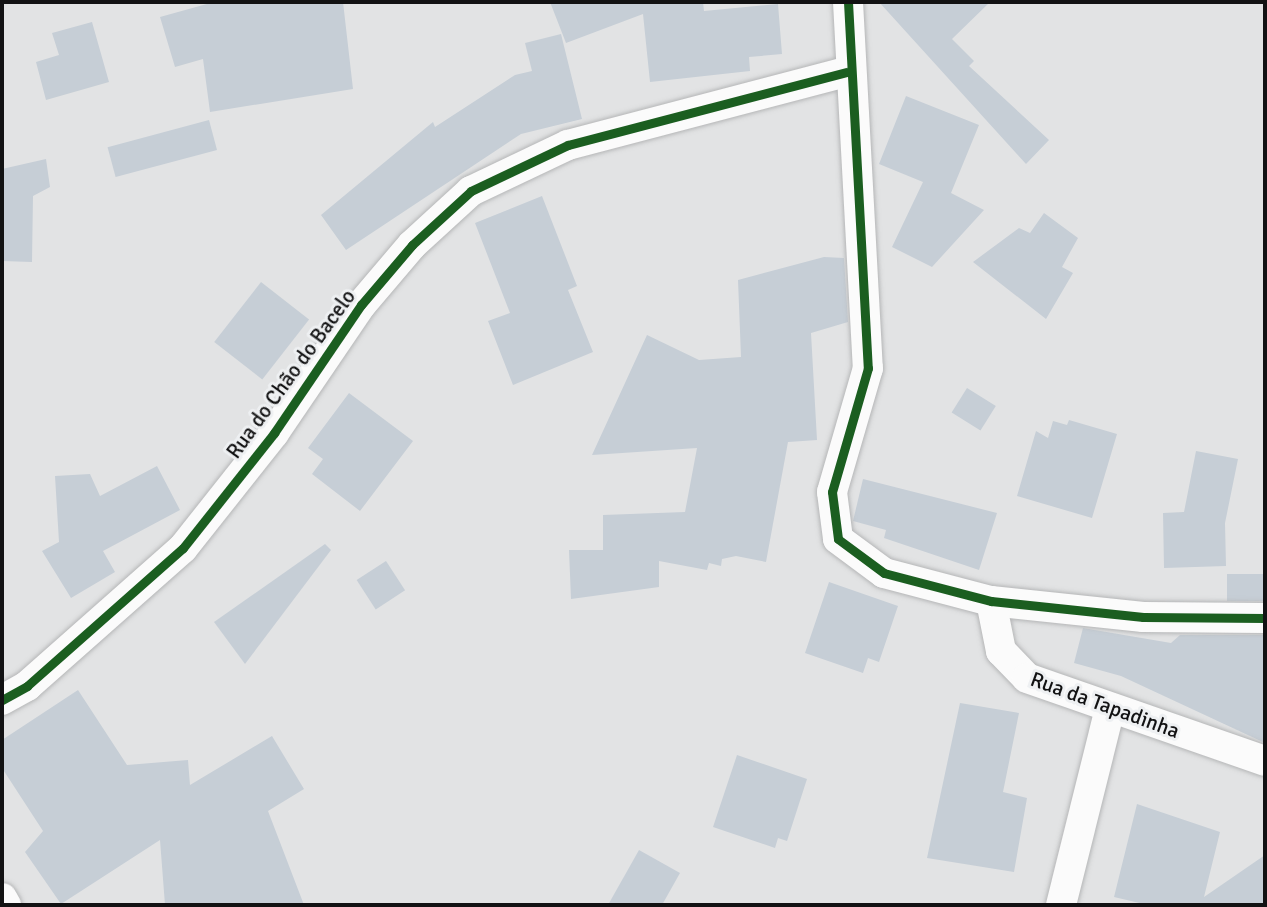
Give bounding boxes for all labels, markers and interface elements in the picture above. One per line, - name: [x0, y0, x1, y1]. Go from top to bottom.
- street label: Rua do Chão do Bacelo: [221, 285, 361, 463]
- street label: Rua da Tapadinha: [1027, 666, 1183, 744]

